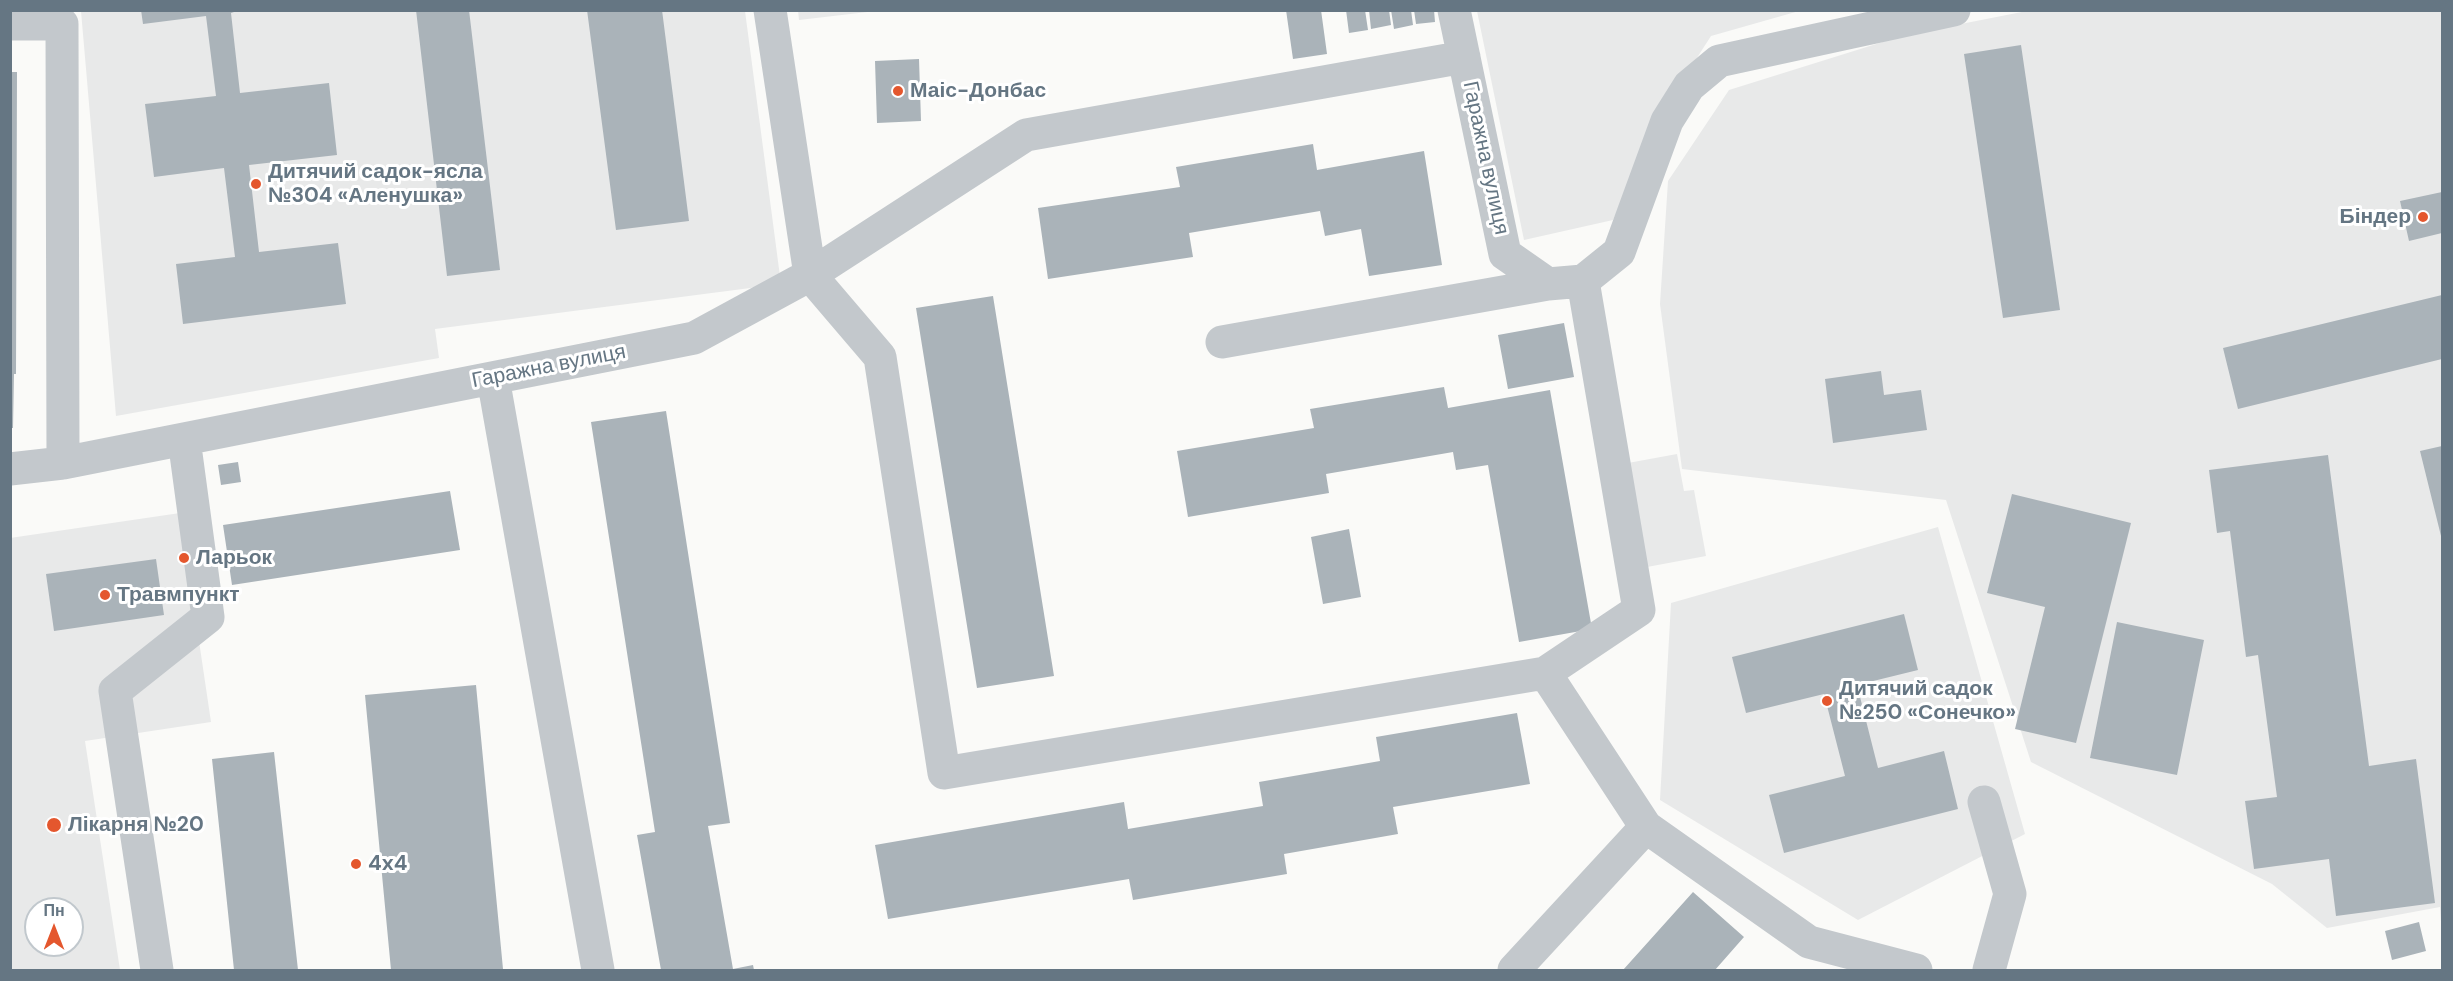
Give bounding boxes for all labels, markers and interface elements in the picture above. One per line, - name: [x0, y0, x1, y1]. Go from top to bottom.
- place label: Маіс-Донбас: [910, 78, 1046, 104]
- street label: Гаражна вулиця: [1456, 79, 1514, 237]
- marker: Маіс-Донбас: [891, 84, 905, 98]
- place label: Дитячий садок-ясла №304 «Аленушка»: [268, 159, 483, 209]
- marker: Дитячий садок-ясла №304 «Аленушка»: [249, 177, 263, 191]
- place label: Біндер: [2340, 204, 2411, 230]
- marker: Біндер: [2416, 210, 2430, 224]
- street label: Гаражна вулиця: [470, 340, 628, 394]
- place label: Ларьок: [196, 545, 272, 571]
- marker: Ларьок: [177, 551, 191, 565]
- place label: Травмпункт: [117, 582, 240, 608]
- marker: Травмпункт: [98, 588, 112, 602]
- place label: Дитячий садок №250 «Сонечко»: [1839, 676, 2016, 726]
- marker: Дитячий садок №250 «Сонечко»: [1820, 694, 1834, 708]
- place label: Лікарня №20: [68, 812, 204, 838]
- marker: Лікарня №20: [45, 816, 63, 834]
- place label: 4x4: [368, 851, 407, 877]
- marker: 4x4: [349, 857, 363, 871]
- north arrow: [24, 897, 84, 957]
- text: Пн: [43, 900, 65, 921]

